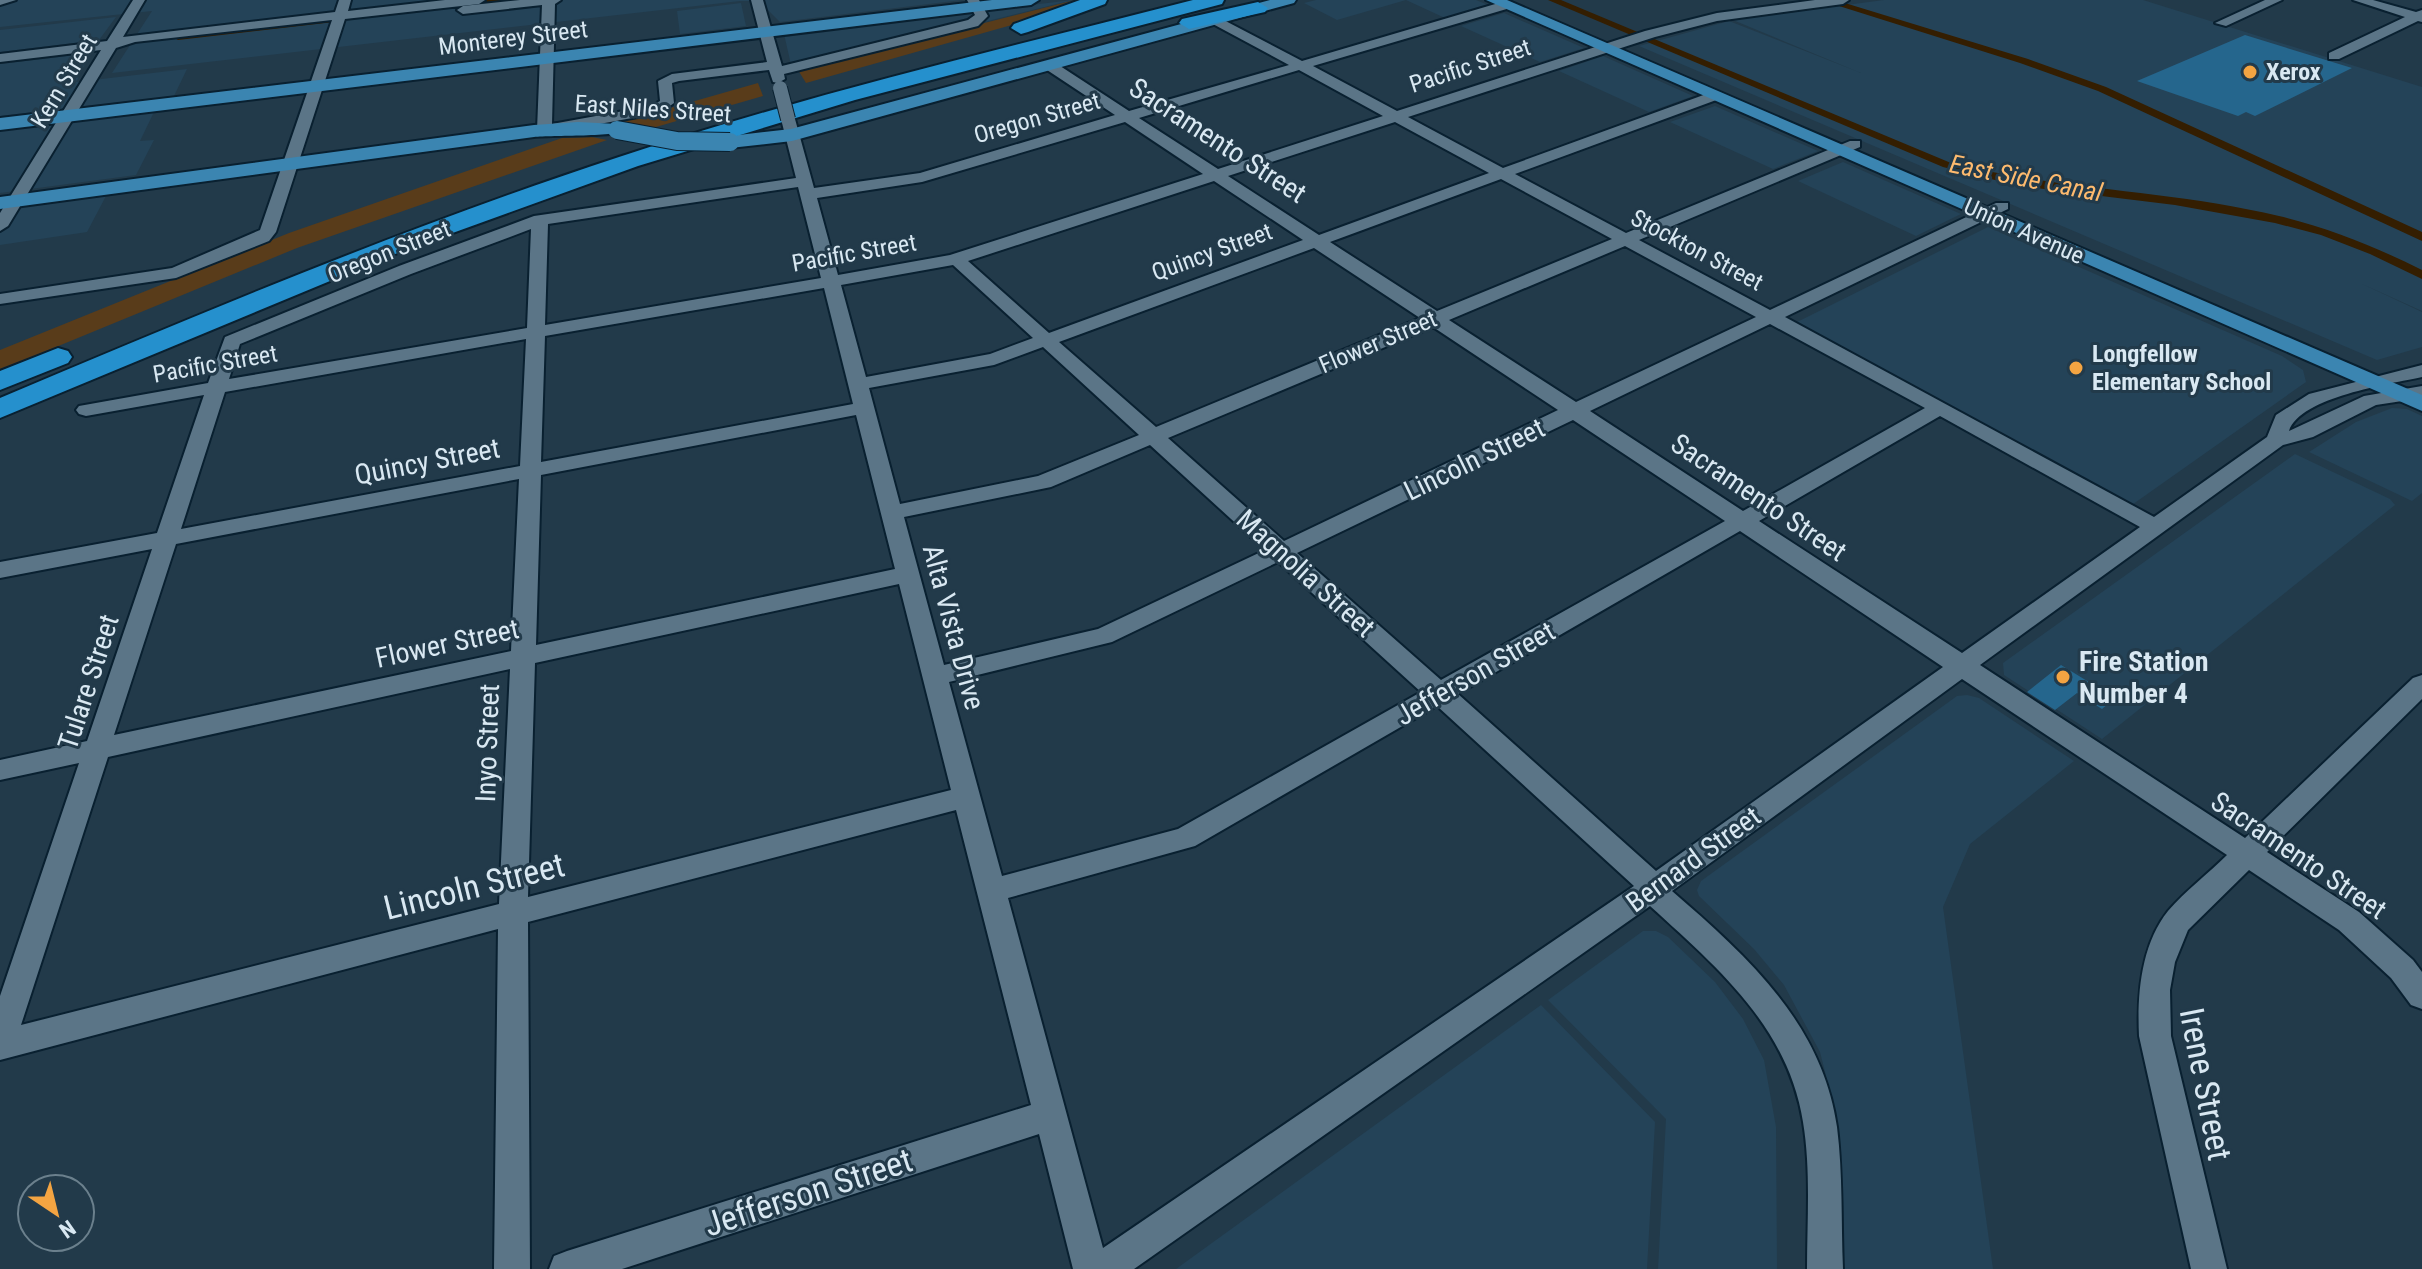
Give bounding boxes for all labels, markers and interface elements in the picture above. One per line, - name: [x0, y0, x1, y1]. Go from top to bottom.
- street label: Monterey Street: [437, 15, 589, 61]
- street label: Kern Street: [25, 29, 103, 133]
- street label: Pacific Street: [1406, 33, 1534, 99]
- place label: Xerox: [2266, 58, 2321, 86]
- marker: Xerox: [2241, 63, 2259, 81]
- street label: Sacramento Street: [1123, 71, 1312, 210]
- street label: Oregon Street: [971, 87, 1103, 149]
- street label: East Niles Street: [574, 90, 732, 128]
- water label: East Side Canal: [1947, 148, 2106, 208]
- street label: Union Avenue: [1959, 192, 2089, 270]
- street label: Stockton Street: [1626, 203, 1768, 297]
- street label: Oregon Street: [323, 215, 455, 289]
- street label: Quincy Street: [1148, 217, 1276, 287]
- street label: Pacific Street: [790, 228, 918, 278]
- street label: Flower Street: [1315, 305, 1441, 379]
- street label: Pacific Street: [151, 339, 279, 389]
- place label: Longfellow Elementary School: [2092, 340, 2271, 396]
- marker: Longfellow Elementary School: [2067, 359, 2085, 377]
- street label: Lincoln Street: [1399, 411, 1550, 508]
- street label: Sacramento Street: [1665, 427, 1853, 568]
- street label: Quincy Street: [352, 431, 502, 492]
- street label: Magnolia Street: [1230, 503, 1381, 644]
- street label: Alta Vista Drive: [916, 541, 991, 713]
- street label: Tulare Street: [51, 610, 126, 754]
- street label: Flower Street: [372, 612, 522, 675]
- street label: Jefferson Street: [1390, 615, 1561, 732]
- place label: Fire Station Number 4: [2079, 645, 2209, 710]
- marker: Fire Station Number 4: [2054, 668, 2072, 686]
- street label: Inyo Street: [469, 683, 506, 803]
- street label: Sacramento Street: [2205, 785, 2393, 926]
- street label: Bernard Street: [1620, 800, 1767, 919]
- street label: Lincoln Street: [379, 844, 569, 928]
- street label: Irene Street: [2172, 1004, 2240, 1164]
- street label: Jefferson Street: [699, 1140, 917, 1244]
- north arrow: [16, 1173, 96, 1253]
- text: N: [54, 1215, 80, 1243]

